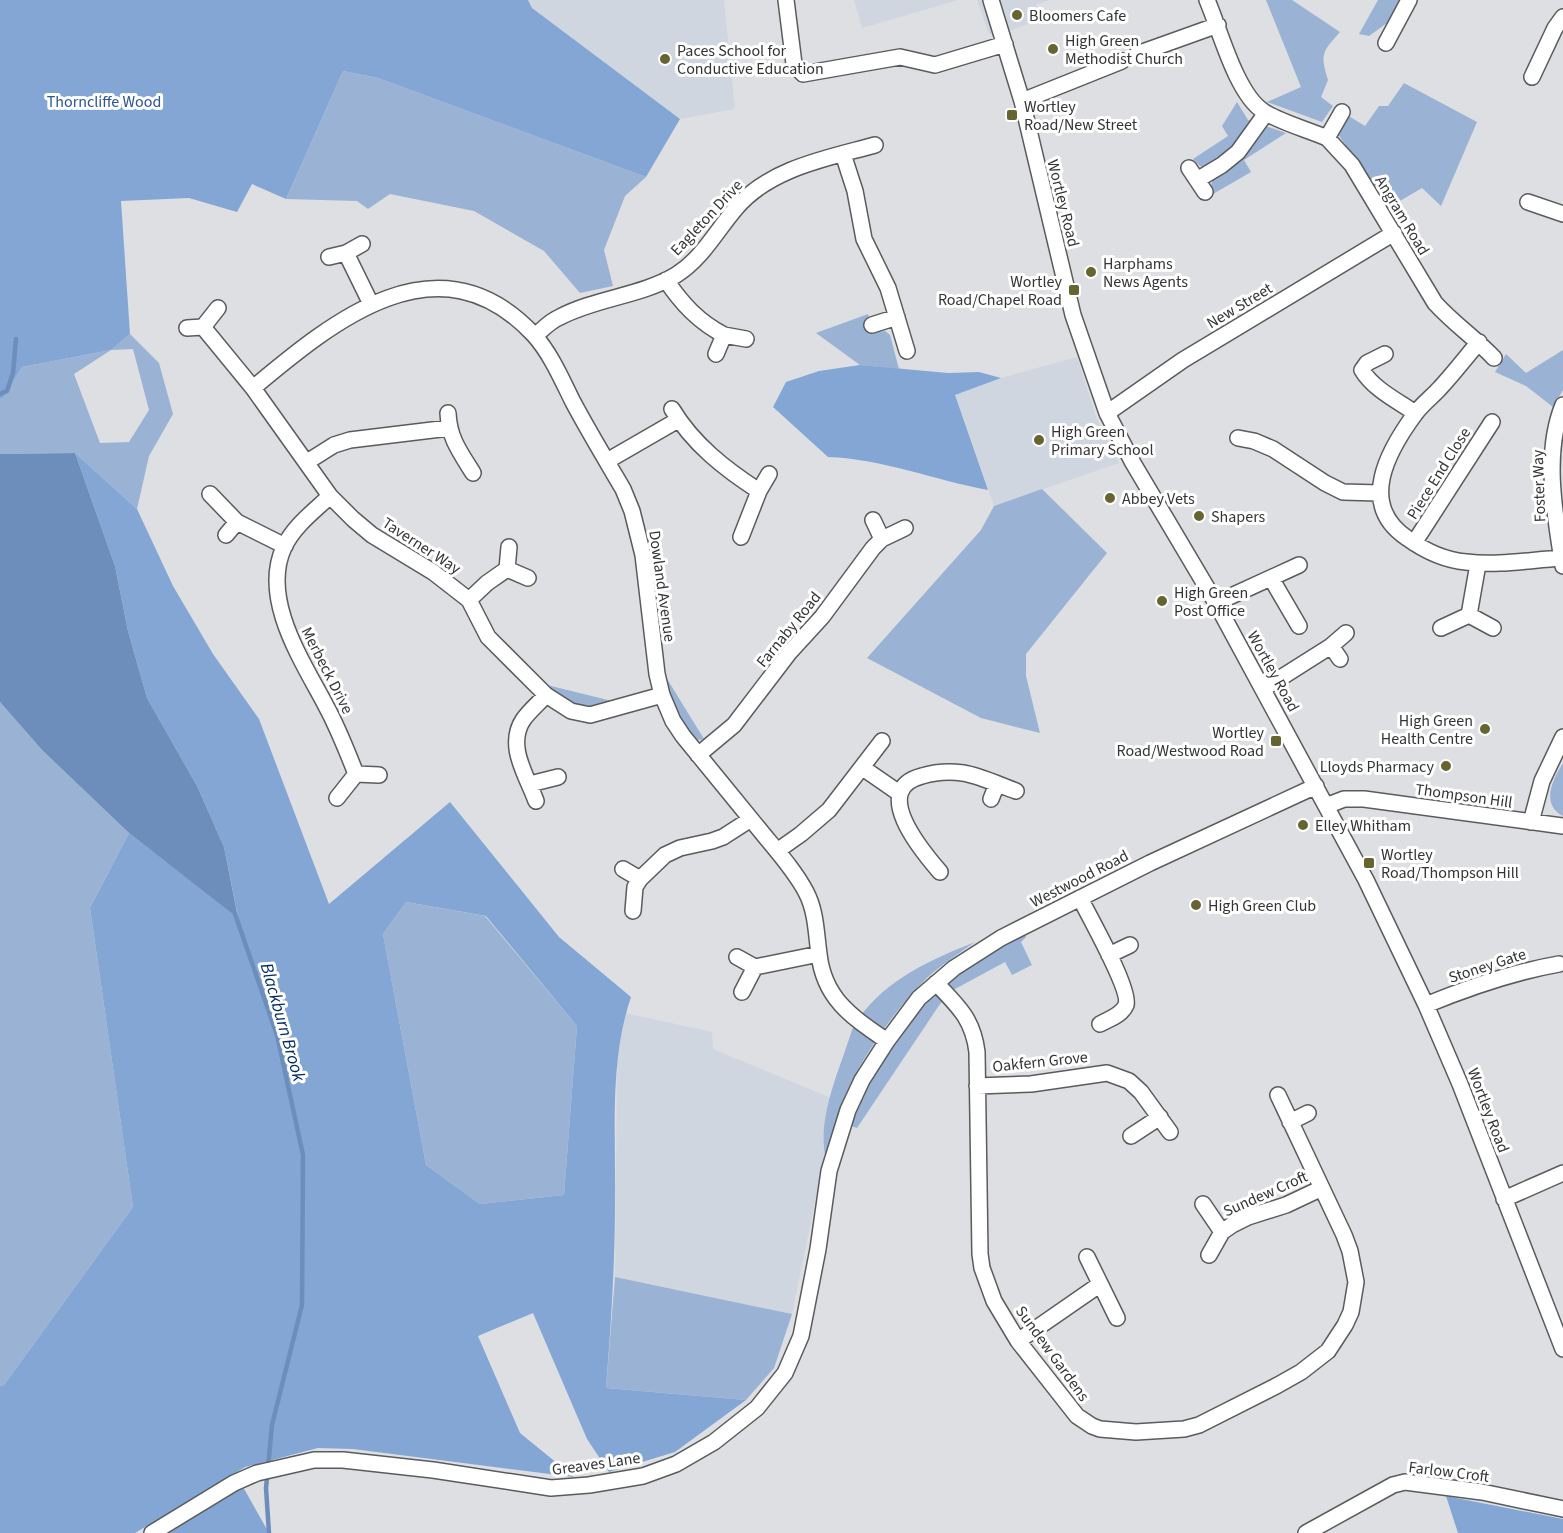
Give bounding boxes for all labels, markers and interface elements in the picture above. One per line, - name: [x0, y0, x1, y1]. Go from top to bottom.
- place label: Bloomers Cafe: [1029, 5, 1126, 27]
- marker: Bloomers Cafe: [1010, 8, 1024, 22]
- place label: High Green Methodist Church: [1065, 30, 1183, 70]
- place label: Paces School for Conductive Education: [677, 40, 824, 80]
- marker: High Green Methodist Church: [1046, 42, 1060, 56]
- marker: Paces School for Conductive Education: [658, 52, 672, 66]
- park label: Thorncliffe Wood: [47, 91, 161, 113]
- place label: Wortley Road/New Street: [1024, 96, 1138, 136]
- marker: Wortley Road/New Street: [1005, 108, 1019, 122]
- street label: Wortley Road: [1042, 157, 1085, 249]
- street label: Angram Road: [1370, 171, 1435, 260]
- street label: Eagleton Drive: [666, 175, 748, 261]
- place label: Harphams News Agents: [1103, 253, 1188, 293]
- marker: Harphams News Agents: [1084, 265, 1098, 279]
- place label: Wortley Road/Chapel Road: [938, 271, 1063, 311]
- street label: New Street: [1202, 277, 1277, 334]
- marker: Wortley Road/Chapel Road: [1067, 283, 1081, 297]
- place label: High Green Primary School: [1051, 421, 1153, 461]
- street label: Piece End Close: [1402, 423, 1476, 524]
- marker: High Green Primary School: [1032, 433, 1046, 447]
- street label: Foster Way: [1527, 449, 1551, 523]
- place label: Abbey Vets: [1122, 488, 1195, 510]
- marker: Abbey Vets: [1103, 491, 1117, 505]
- place label: Shapers: [1211, 506, 1266, 528]
- marker: Shapers: [1192, 509, 1206, 523]
- street label: Taverner Way: [378, 512, 465, 580]
- street label: Dowland Avenue: [643, 529, 681, 643]
- place label: High Green Post Office: [1174, 582, 1248, 622]
- street label: Farnaby Road: [751, 587, 826, 672]
- marker: High Green Post Office: [1155, 594, 1169, 608]
- street label: Merbeck Drive: [296, 623, 359, 718]
- street label: Wortley Road: [1242, 627, 1304, 716]
- place label: High Green Health Centre: [1381, 710, 1473, 750]
- place label: Wortley Road/Westwood Road: [1117, 722, 1265, 762]
- marker: High Green Health Centre: [1478, 722, 1492, 736]
- marker: Wortley Road/Westwood Road: [1269, 734, 1283, 748]
- place label: Lloyds Pharmacy: [1320, 756, 1435, 778]
- marker: Lloyds Pharmacy: [1439, 759, 1453, 773]
- street label: Thompson Hill: [1414, 778, 1514, 814]
- place label: Elley Whitham: [1315, 815, 1411, 837]
- marker: Elley Whitham: [1296, 818, 1310, 832]
- place label: Wortley Road/Thompson Hill: [1381, 844, 1519, 884]
- street label: Westwood Road: [1027, 845, 1132, 913]
- marker: Wortley Road/Thompson Hill: [1362, 856, 1376, 870]
- place label: High Green Club: [1208, 895, 1316, 917]
- marker: High Green Club: [1189, 898, 1203, 912]
- street label: Stoney Gate: [1446, 943, 1529, 989]
- water label: Blackburn Brook: [254, 960, 312, 1085]
- street label: Oakfern Grove: [991, 1046, 1089, 1078]
- street label: Wortley Road: [1462, 1065, 1514, 1156]
- street label: Sundew Croft: [1220, 1165, 1312, 1222]
- street label: Sundew Gardens: [1010, 1301, 1095, 1406]
- street label: Greaves Lane: [551, 1447, 642, 1481]
- street label: Farlow Croft: [1407, 1456, 1491, 1488]

